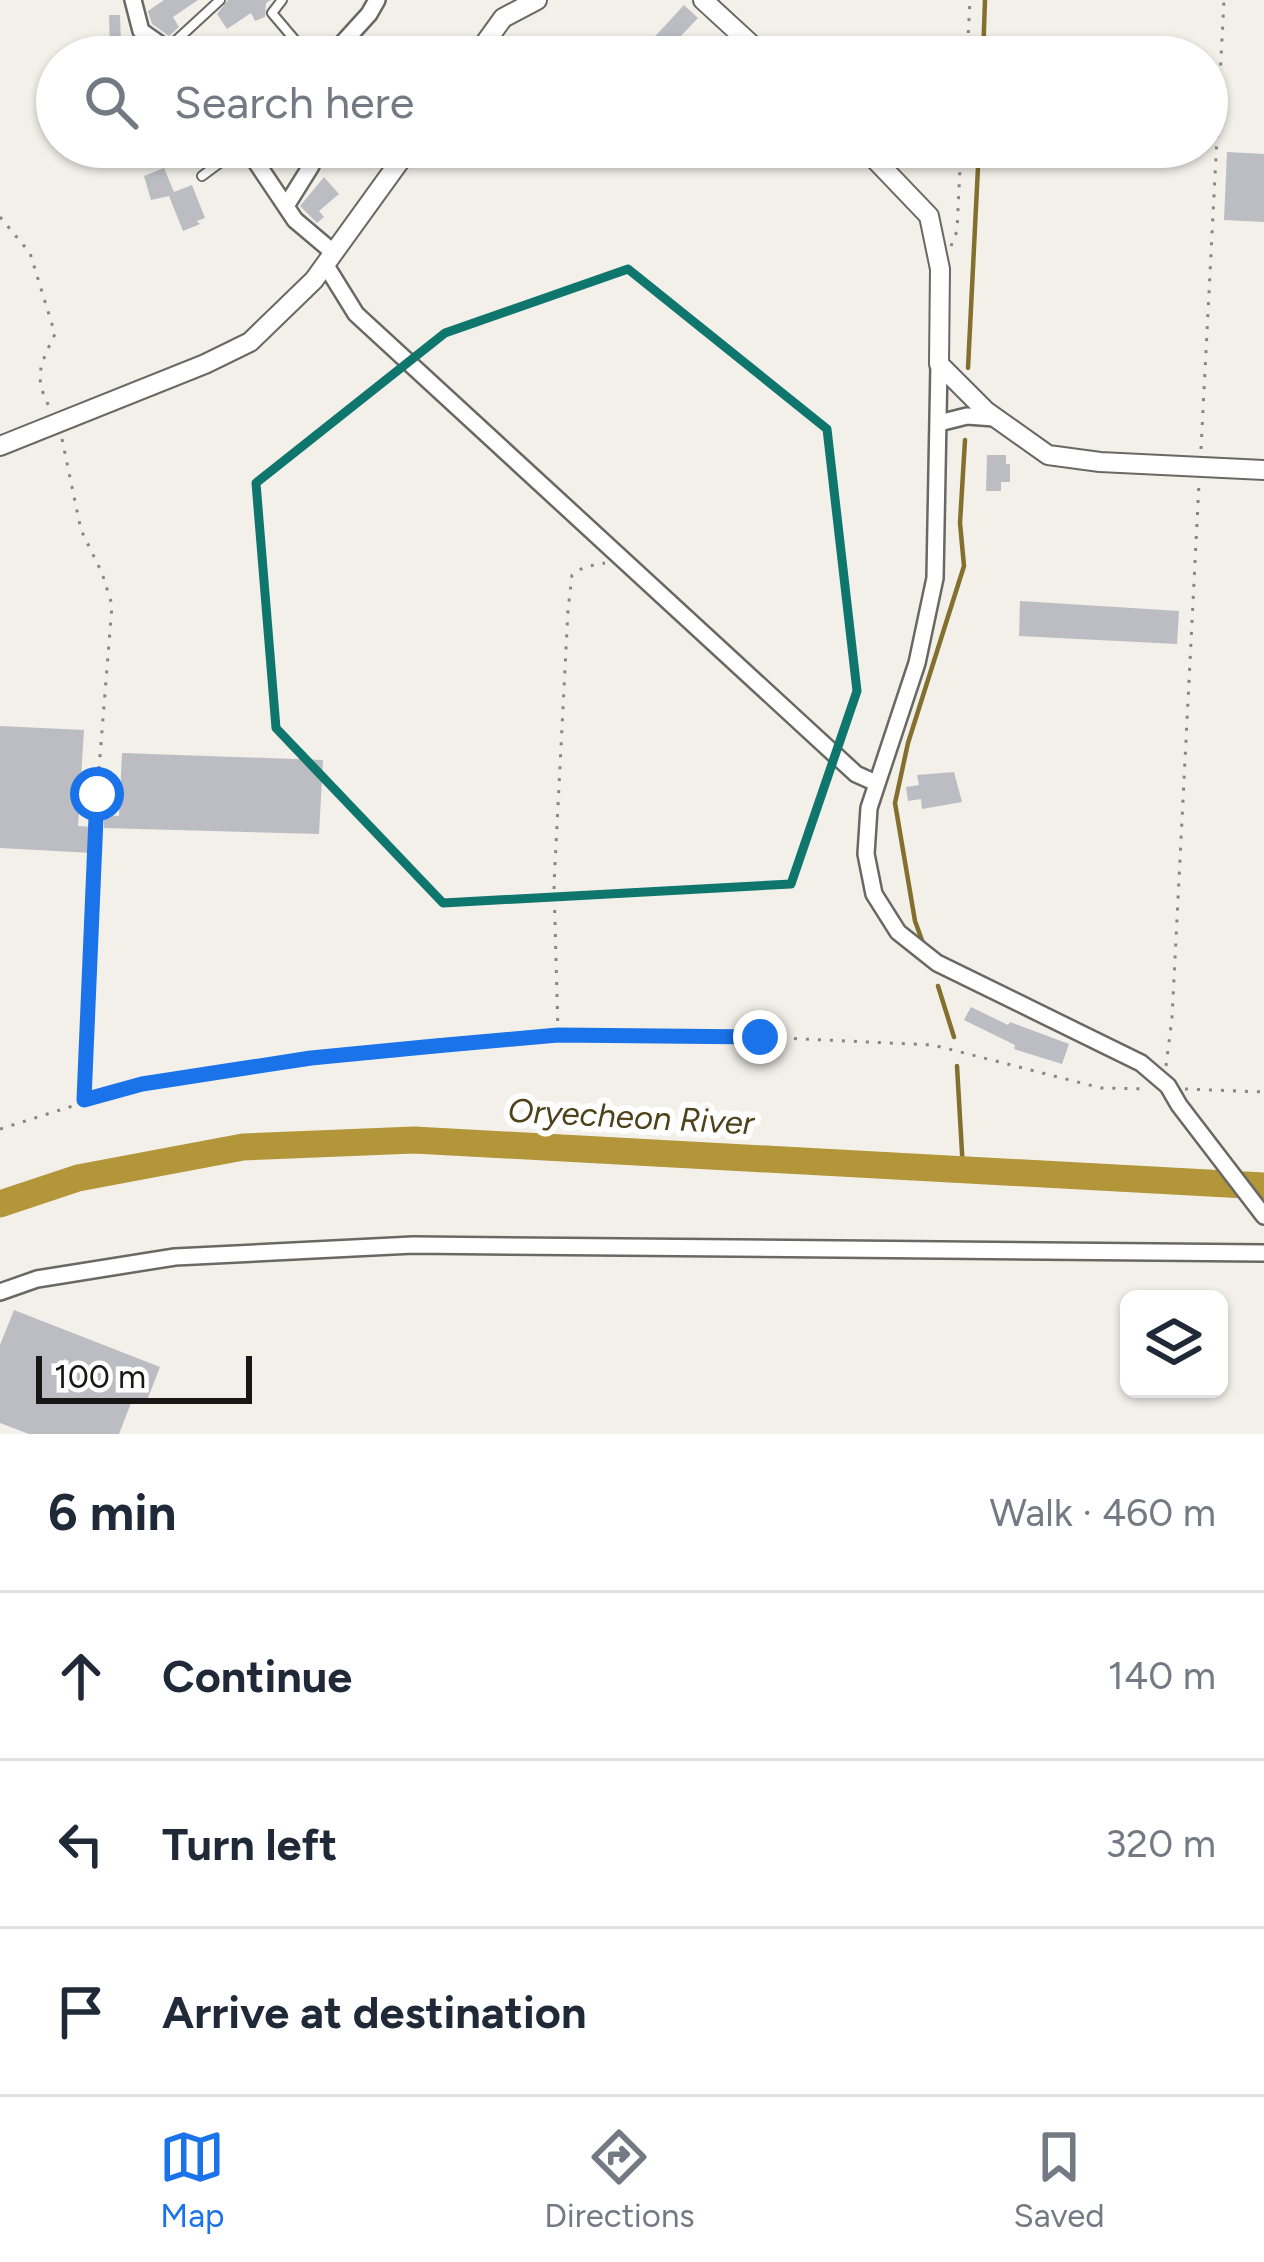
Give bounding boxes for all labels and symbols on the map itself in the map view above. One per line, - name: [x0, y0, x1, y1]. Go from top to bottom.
- route start: [70, 767, 124, 821]
- route end: [733, 1010, 787, 1064]
- water label: Oryecheon River: [507, 1091, 757, 1143]
- scale bar: [36, 1350, 252, 1403]

